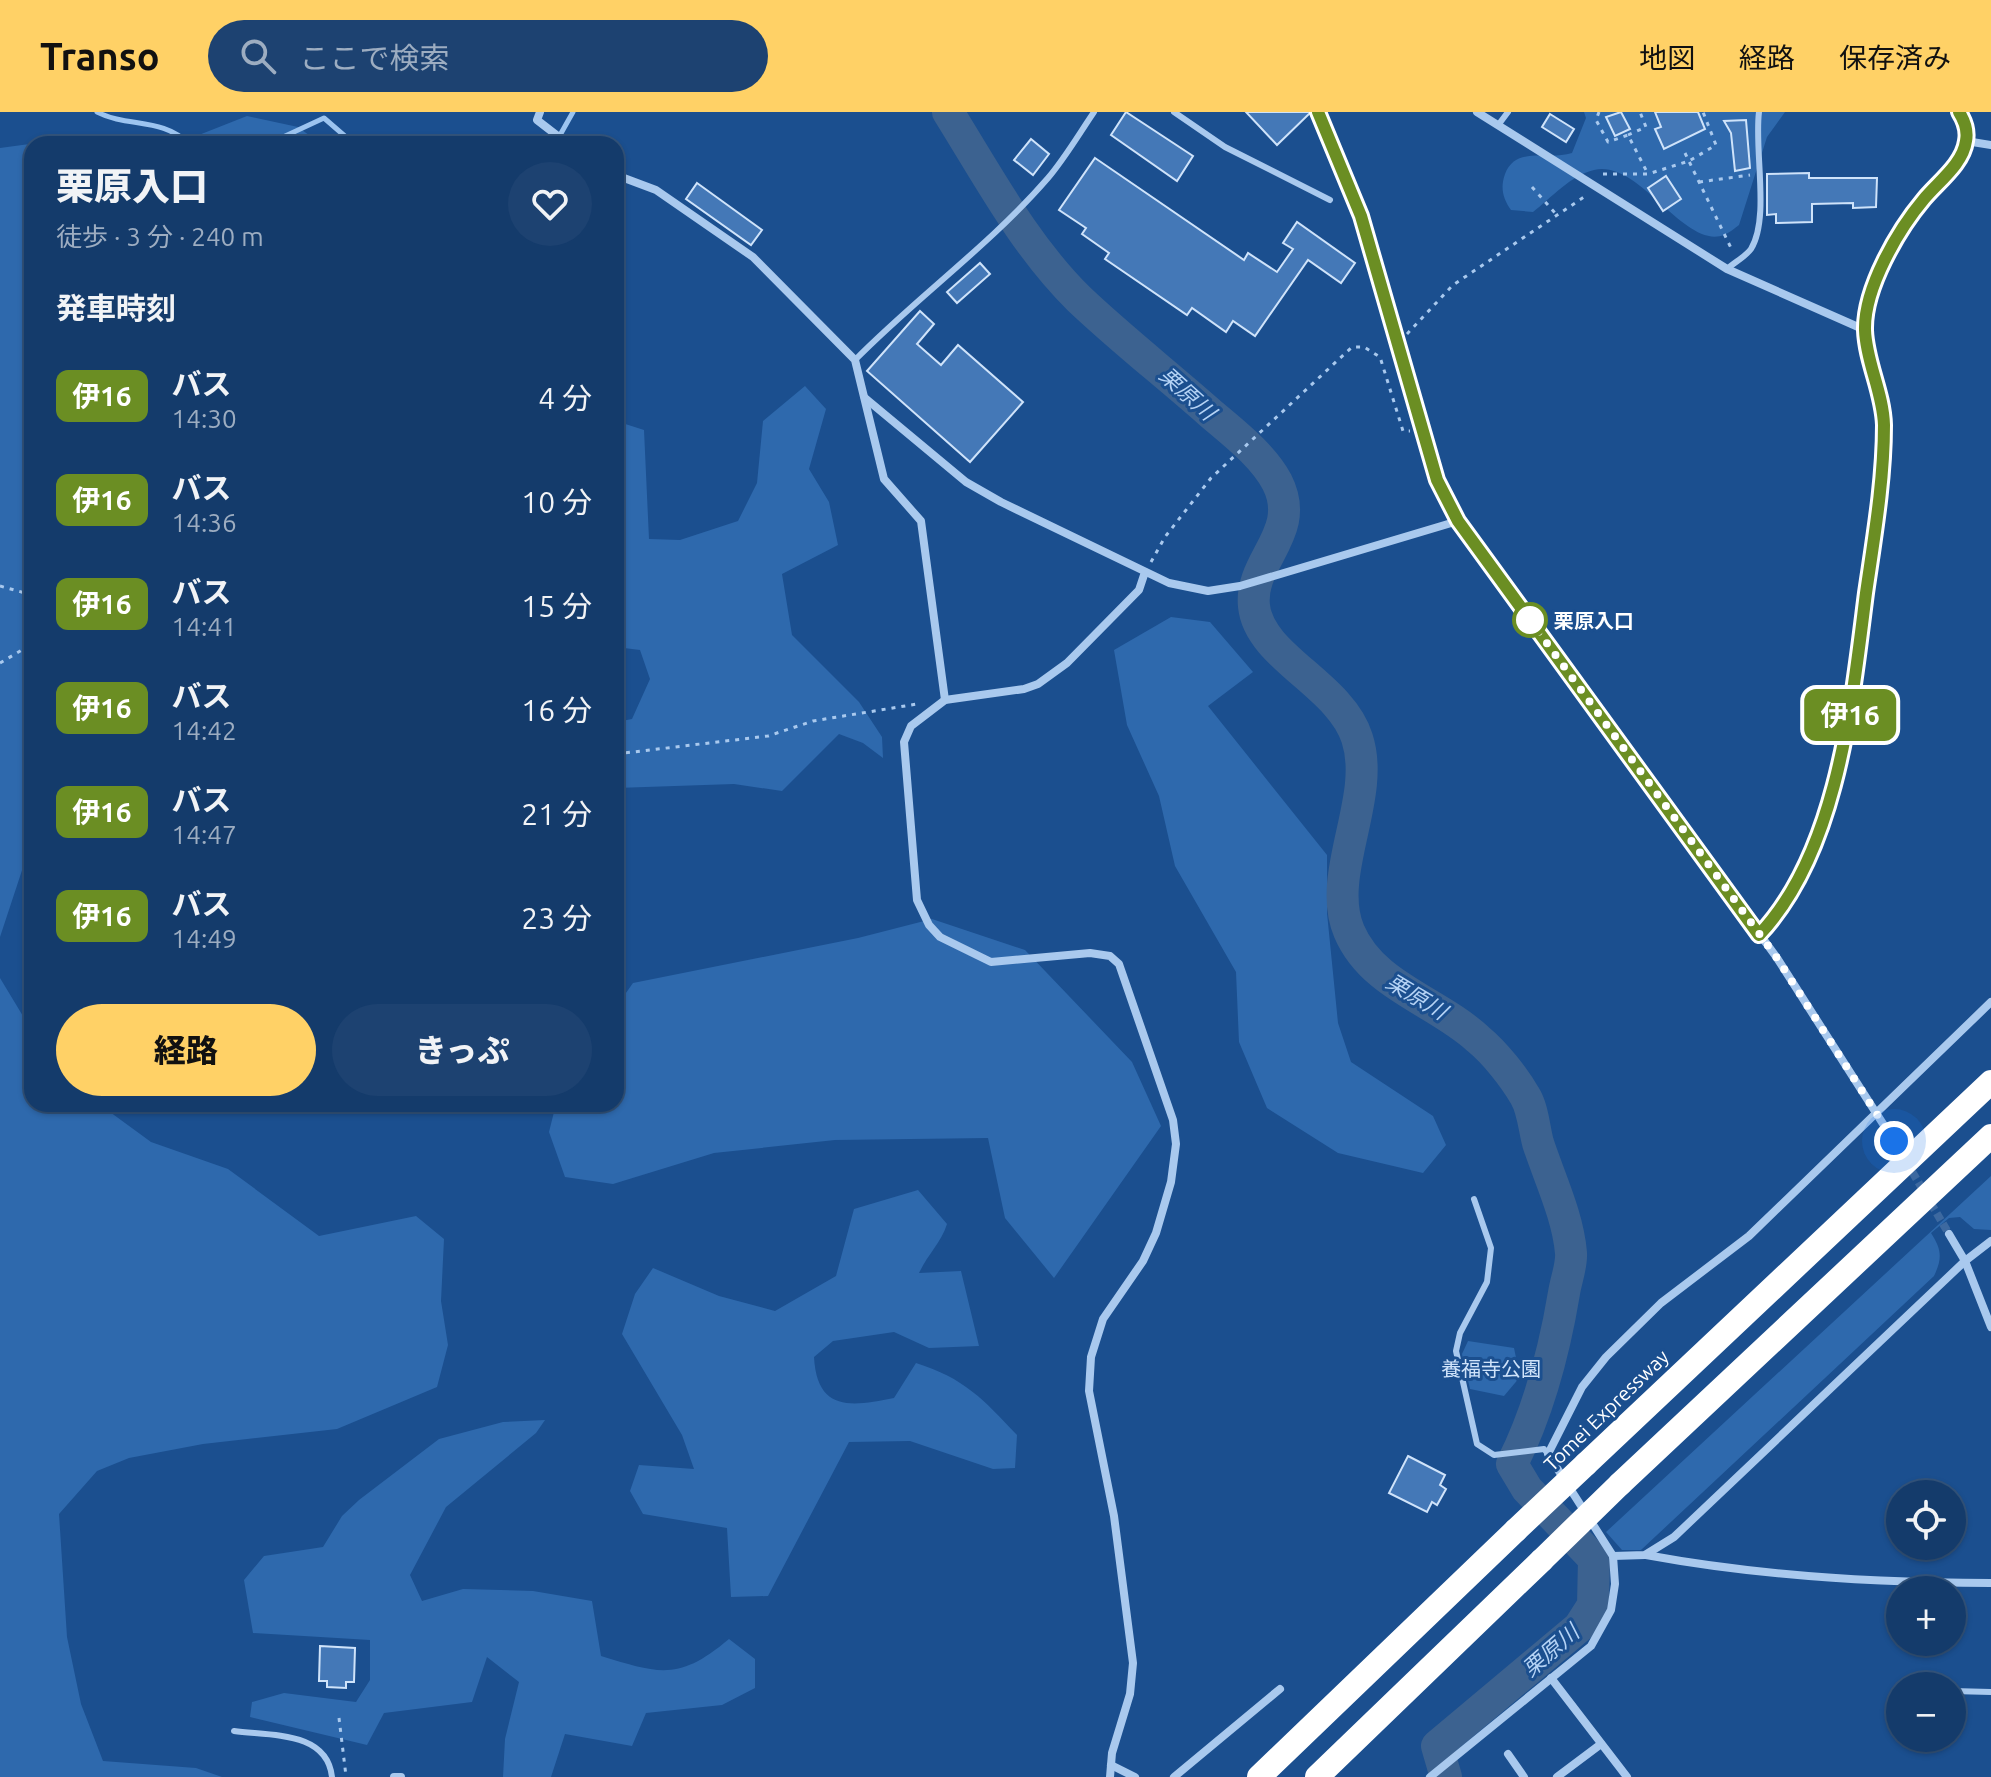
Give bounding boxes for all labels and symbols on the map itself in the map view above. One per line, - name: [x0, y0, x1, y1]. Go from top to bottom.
- water label: 栗原川: [1155, 362, 1222, 426]
- marker: 栗原入口: [1513, 603, 1547, 637]
- place label: 栗原入口: [1554, 609, 1634, 632]
- line badge: 伊16: [1804, 689, 1896, 741]
- water label: 栗原川: [1382, 968, 1453, 1025]
- your location: [1874, 1121, 1914, 1161]
- street label: Tomei Expressway: [1539, 1344, 1673, 1475]
- park label: 養福寺公園: [1441, 1357, 1541, 1380]
- water label: 栗原川: [1517, 1618, 1585, 1681]

